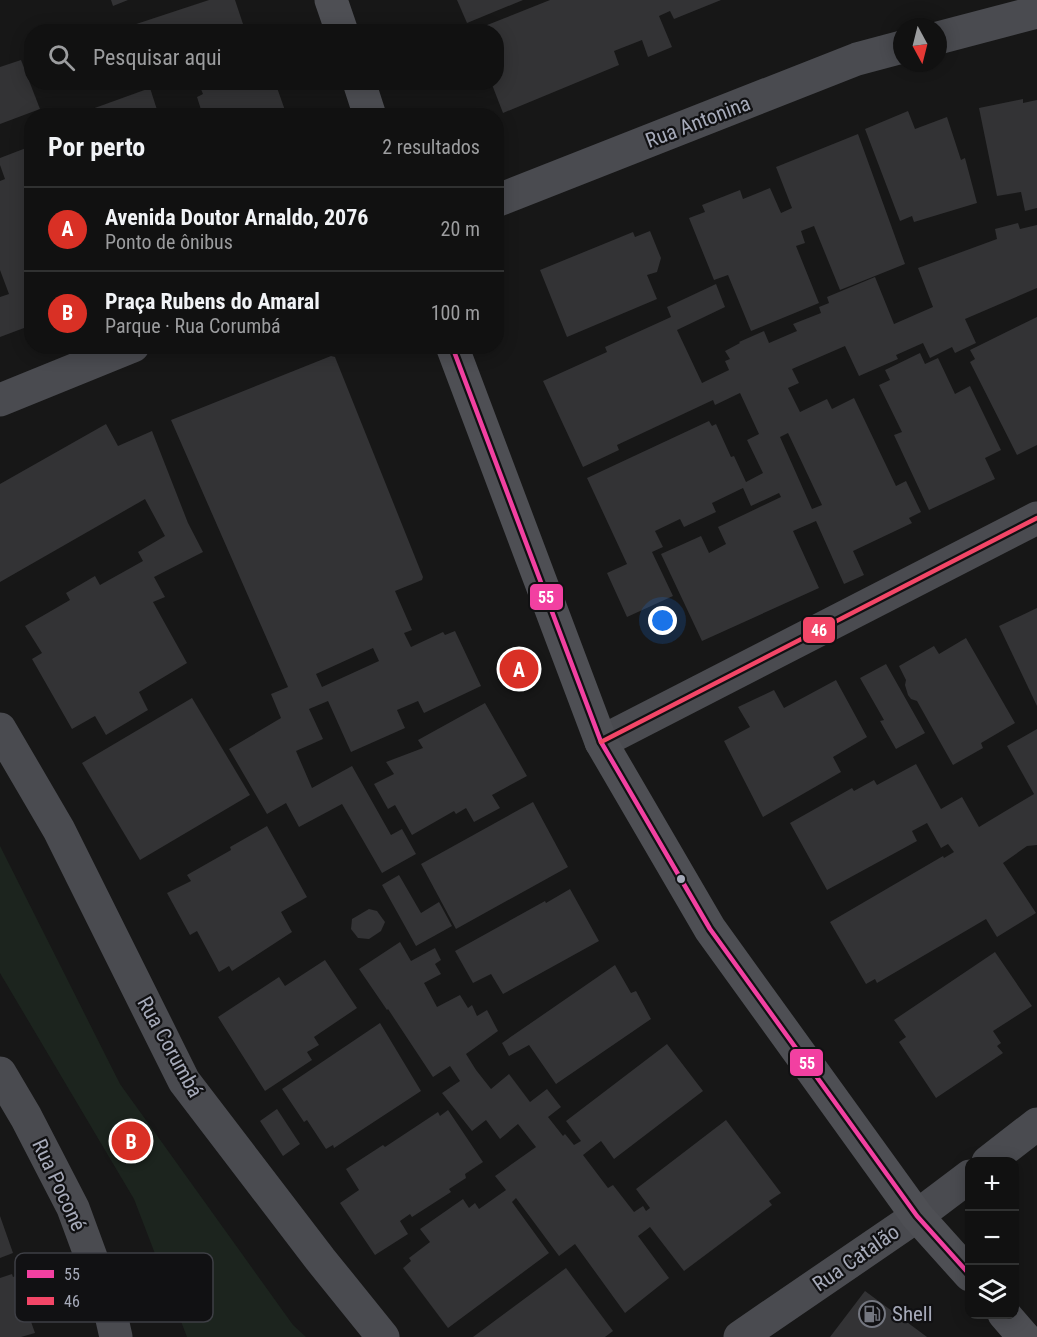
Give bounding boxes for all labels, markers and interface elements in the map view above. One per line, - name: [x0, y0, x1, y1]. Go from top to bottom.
- north arrow: [893, 18, 947, 72]
- search box: [24, 24, 504, 90]
- icon: search: [45, 41, 78, 74]
- text: Pesquisar aqui: [93, 45, 222, 70]
- street label: Rua Antonina: [642, 91, 754, 153]
- text: Por perto: [48, 132, 145, 162]
- text: 2 resultados: [382, 135, 480, 159]
- text: Avenida Doutor Arnaldo, 2076: [105, 205, 368, 230]
- text: A: [62, 217, 73, 241]
- text: 20 m: [441, 217, 480, 241]
- text: Ponto de ônibus: [105, 230, 233, 254]
- text: Praça Rubens do Amaral: [105, 289, 320, 314]
- text: B: [62, 301, 73, 325]
- text: 100 m: [431, 301, 480, 325]
- text: Parque · Rua Corumbá: [105, 314, 281, 338]
- line badge: 55: [529, 583, 564, 611]
- text: 55: [538, 588, 554, 607]
- your location: [648, 606, 677, 635]
- line badge: 46: [802, 616, 836, 644]
- text: 46: [811, 621, 827, 640]
- pin: A: [500, 646, 538, 692]
- unlabelled marker: [675, 873, 687, 885]
- street label: Rua Corumbá: [132, 992, 208, 1102]
- line badge: 55: [789, 1048, 824, 1077]
- text: 55: [799, 1054, 815, 1073]
- pin: B: [112, 1118, 150, 1164]
- street label: Rua Poconé: [27, 1135, 91, 1235]
- map controls: [965, 1157, 1019, 1319]
- button: +: [965, 1157, 1019, 1211]
- button: −: [965, 1211, 1019, 1265]
- street label: Rua Catalão: [808, 1220, 904, 1296]
- legend: [15, 1253, 213, 1322]
- text: 55: [64, 1265, 80, 1284]
- button: layers: [965, 1265, 1019, 1319]
- text: 46: [64, 1292, 80, 1311]
- fuel station icon: Shell: [857, 1299, 887, 1329]
- place label: Shell: [892, 1302, 933, 1326]

